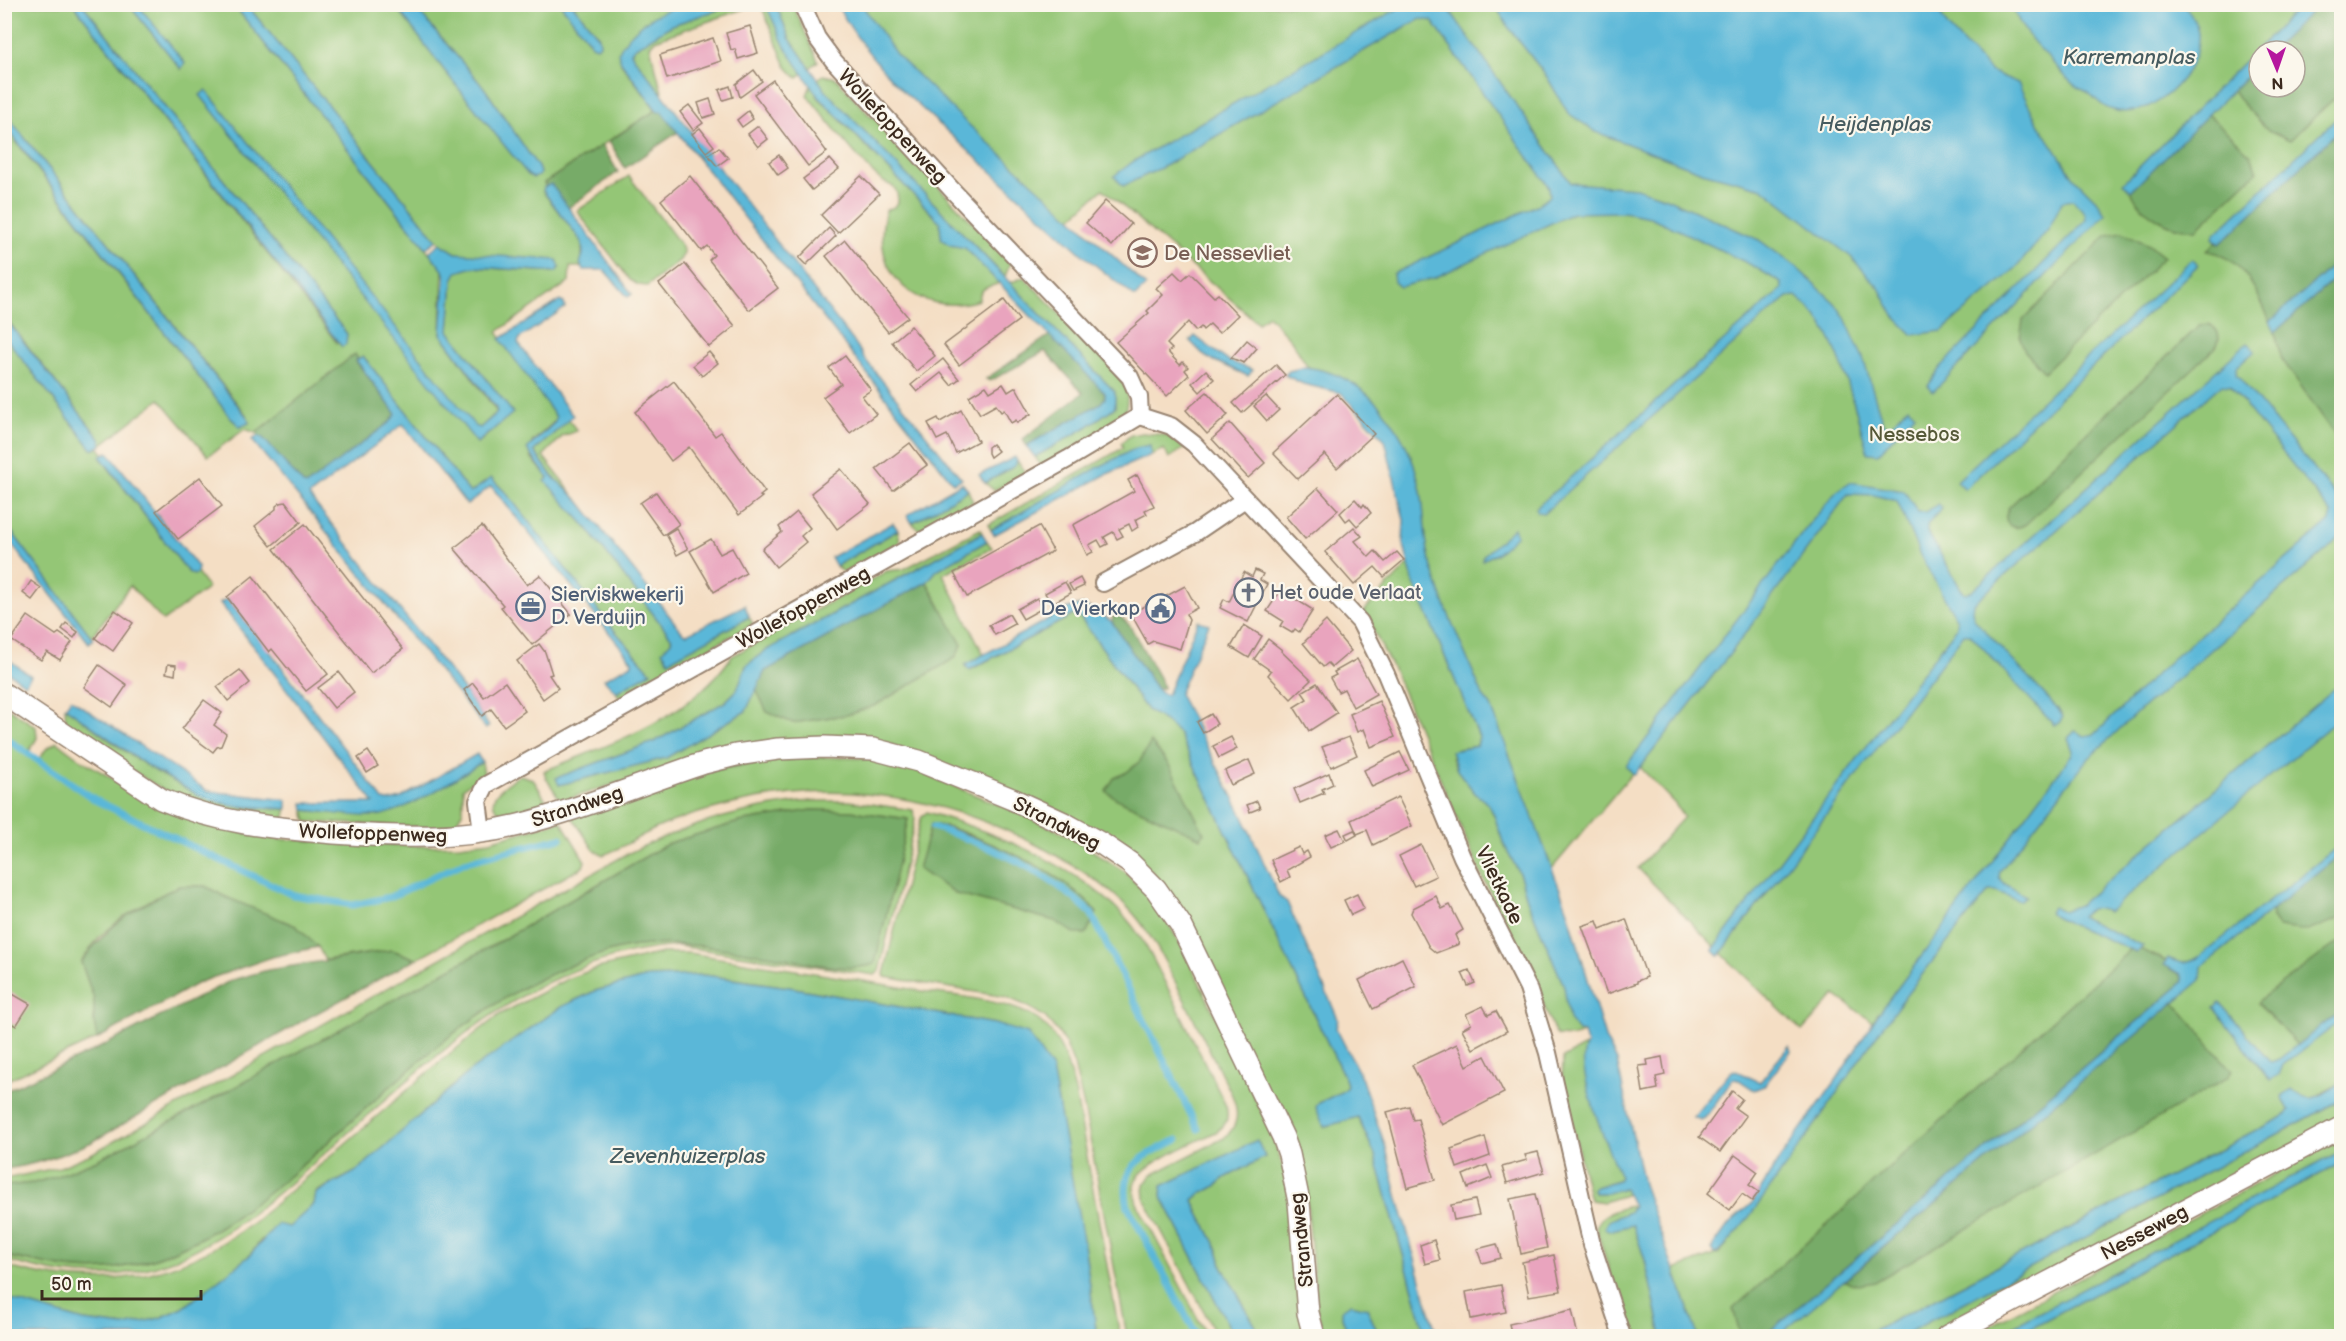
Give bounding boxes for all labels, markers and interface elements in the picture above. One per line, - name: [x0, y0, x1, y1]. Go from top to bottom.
- north arrow: [2247, 39, 2307, 99]
- water label: Karremanplas: [2063, 45, 2196, 70]
- street label: Wollefoppenweg: [833, 64, 952, 189]
- text: N: [2271, 73, 2284, 92]
- water label: Heijdenplas: [1819, 112, 1932, 137]
- school or university icon: De Nessevliet: [1127, 237, 1159, 269]
- place label: De Nessevliet: [1164, 242, 1291, 266]
- park label: Nessebos: [1868, 423, 1960, 447]
- street label: Wollefoppenweg: [733, 561, 874, 654]
- church icon: Het oude Verlaat: [1233, 576, 1265, 608]
- place label: Het oude Verlaat: [1270, 581, 1421, 605]
- place label: Sierviskwekerij D. Verduijn: [551, 583, 684, 630]
- office icon: Sierviskwekerij D. Verduijn: [514, 590, 546, 622]
- public building icon: De Vierkap: [1145, 592, 1177, 624]
- place label: De Vierkap: [1041, 597, 1140, 621]
- street label: Strandweg: [528, 781, 626, 833]
- street label: Strandweg: [1009, 792, 1104, 856]
- street label: Wollefoppenweg: [298, 819, 448, 849]
- street label: Vlietkade: [1470, 843, 1528, 928]
- water label: Zevenhuizerplas: [610, 1144, 766, 1169]
- street label: Strandweg: [1285, 1191, 1319, 1288]
- street label: Nesseweg: [2097, 1200, 2192, 1266]
- scale bar: [42, 1263, 201, 1301]
- text: 50 m: [51, 1274, 92, 1295]

